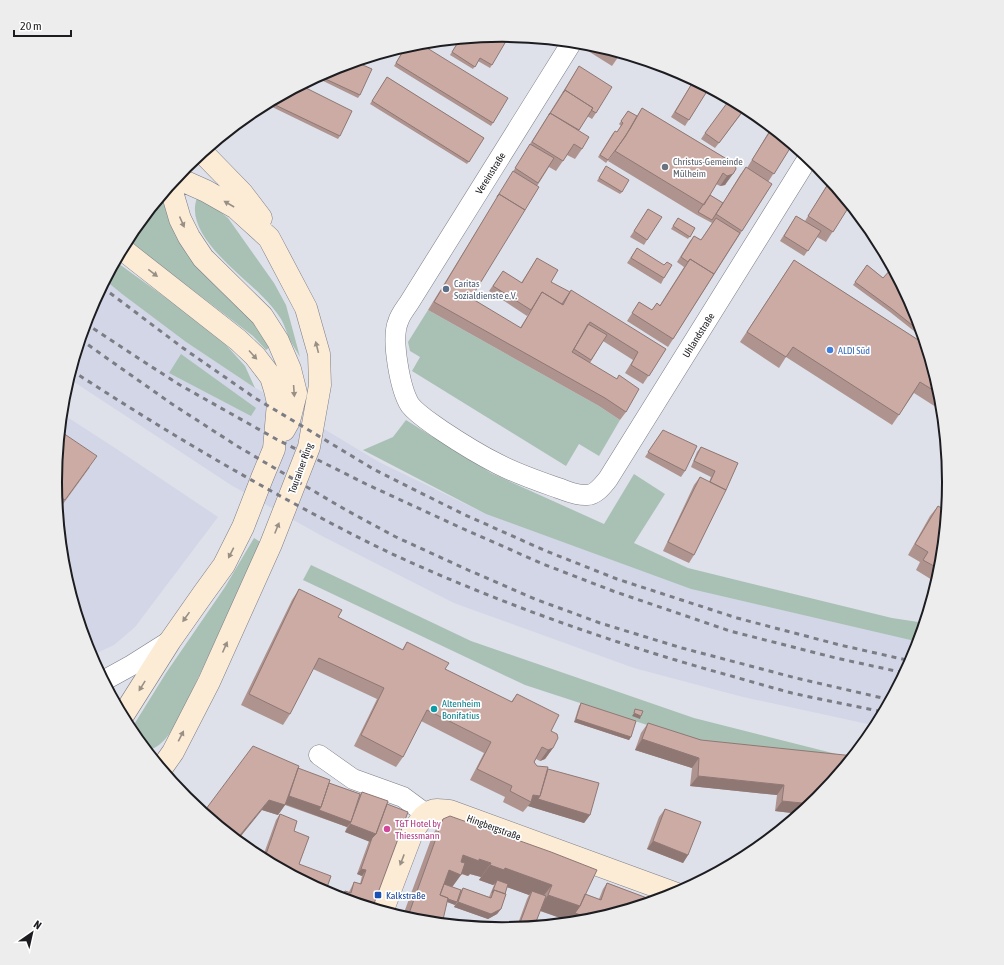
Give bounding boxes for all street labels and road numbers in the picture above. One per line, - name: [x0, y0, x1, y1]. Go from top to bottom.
- street label: Vereinstraße: [473, 150, 508, 196]
- street label: Uhlandstraße: [680, 310, 717, 360]
- street label: Tourainer Ring: [286, 441, 315, 495]
- street label: Hingbergstraße: [465, 813, 523, 842]

